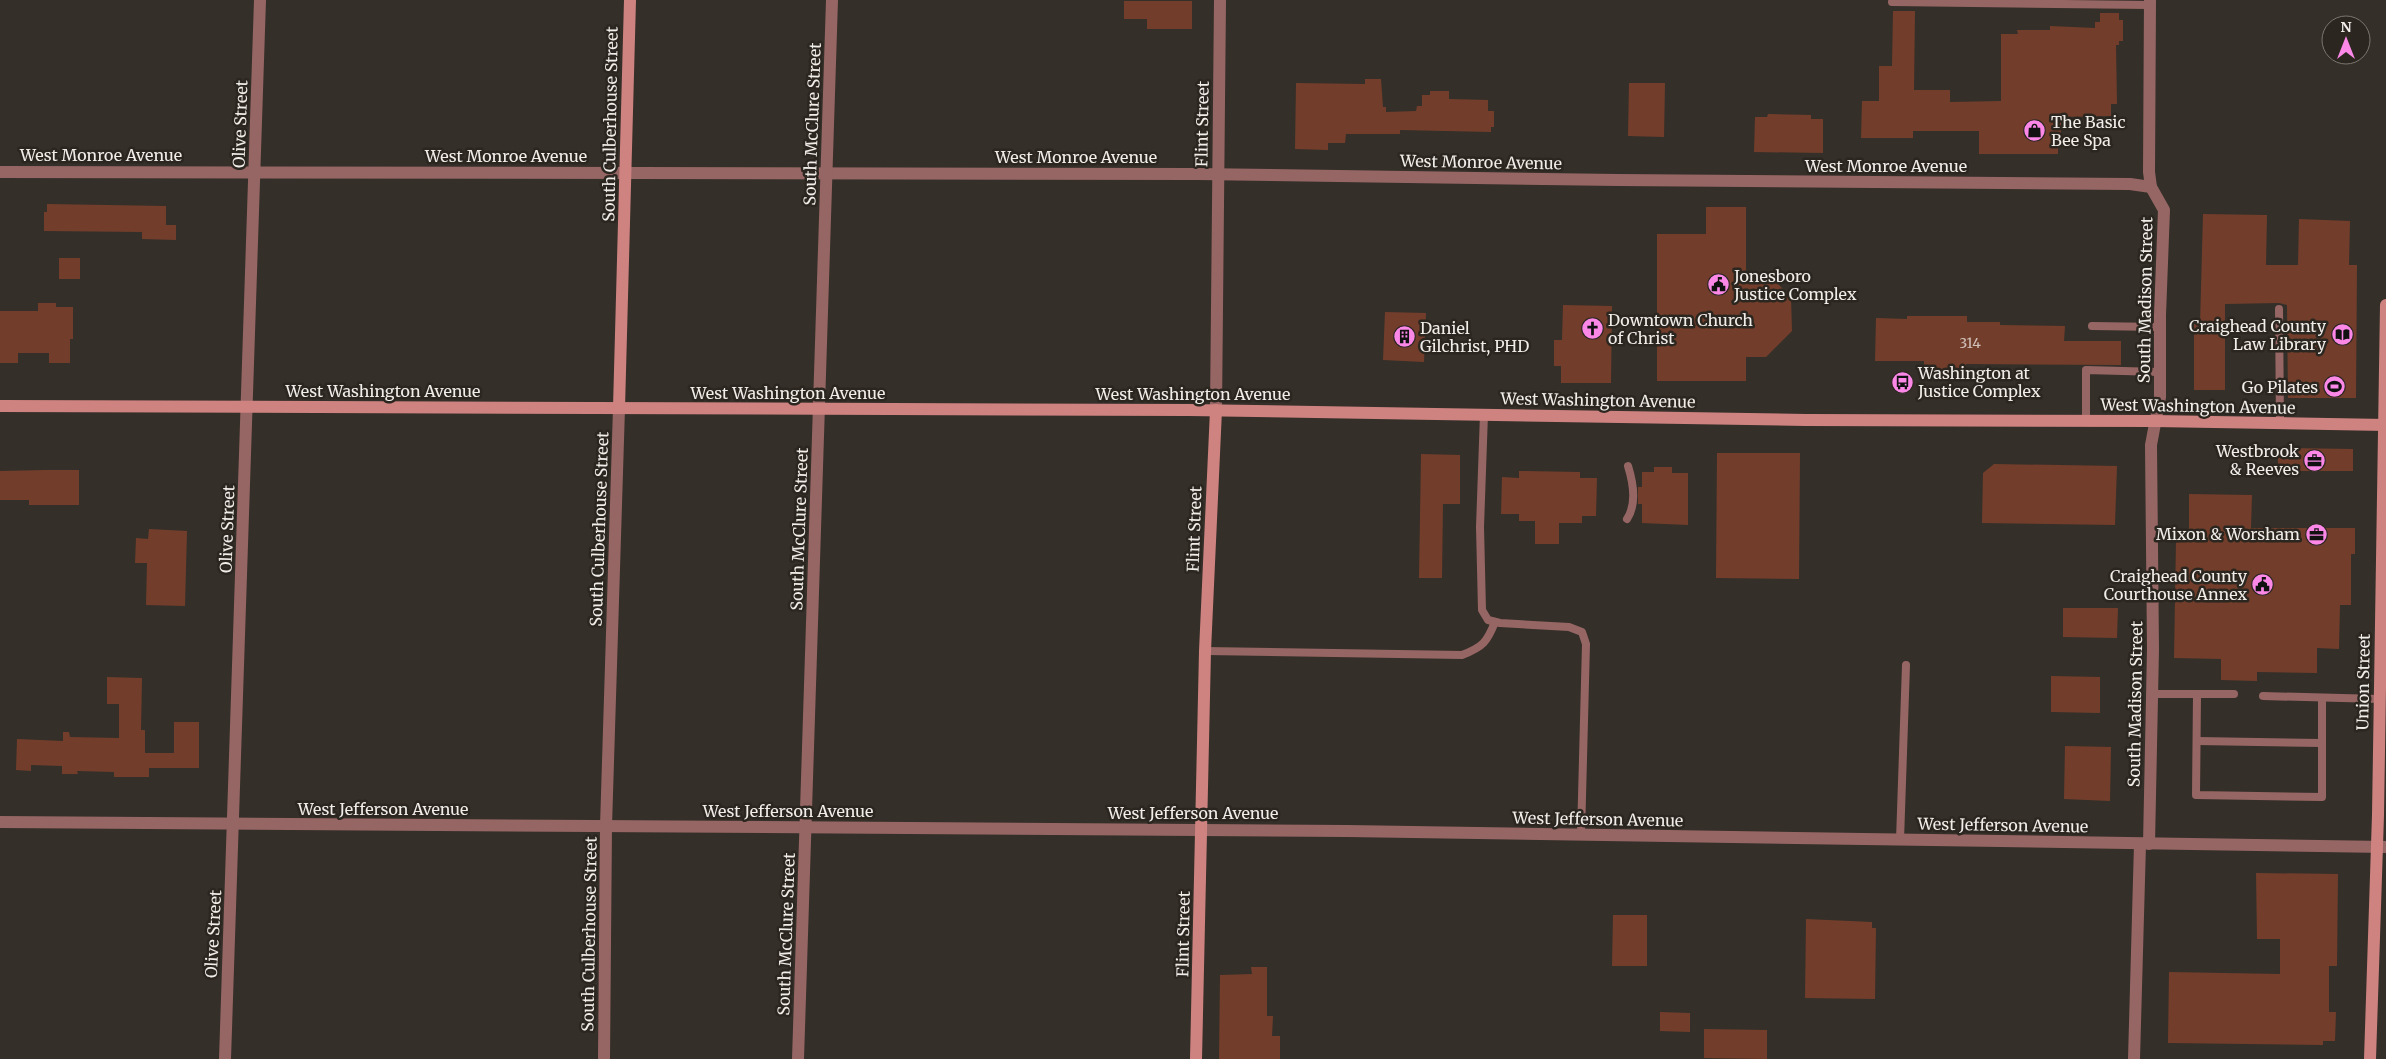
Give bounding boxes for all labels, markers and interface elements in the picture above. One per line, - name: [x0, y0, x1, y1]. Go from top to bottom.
- north arrow: [2321, 15, 2371, 65]
- text: N: [2340, 18, 2352, 36]
- street label: South Culberhouse Street: [598, 25, 622, 222]
- street label: South McClure Street: [799, 41, 825, 206]
- street label: Olive Street: [228, 79, 252, 168]
- street label: Flint Street: [1191, 80, 1213, 167]
- place label: The Basic Bee Spa: [2051, 112, 2126, 150]
- shop icon: The Basic Bee Spa: [2023, 119, 2047, 143]
- street label: West Monroe Avenue: [19, 145, 182, 165]
- street label: West Monroe Avenue: [424, 146, 587, 166]
- street label: West Monroe Avenue: [994, 147, 1157, 167]
- street label: West Monroe Avenue: [1399, 151, 1562, 173]
- street label: West Monroe Avenue: [1804, 156, 1967, 176]
- street label: South Madison Street: [2134, 216, 2156, 383]
- place label: Jonesboro Justice Complex: [1733, 266, 1857, 304]
- public building icon: Jonesboro Justice Complex: [1706, 273, 1730, 297]
- place label: Downtown Church of Christ: [1608, 310, 1753, 348]
- place label: Craighead County Law Library: [2189, 316, 2327, 354]
- church icon: Downtown Church of Christ: [1580, 317, 1604, 341]
- place label: Daniel Gilchrist, PHD: [1420, 318, 1529, 356]
- library icon: Craighead County Law Library: [2330, 323, 2354, 347]
- building icon: Daniel Gilchrist, PHD: [1392, 325, 1416, 349]
- house number: 314: [1959, 334, 1981, 352]
- place label: Washington at Justice Complex: [1917, 363, 2041, 401]
- bus stop icon: Washington at Justice Complex: [1890, 370, 1914, 394]
- sports icon: Go Pilates: [2322, 375, 2346, 399]
- place label: Go Pilates: [2242, 377, 2318, 397]
- street label: West Washington Avenue: [285, 381, 480, 401]
- street label: West Washington Avenue: [690, 383, 885, 403]
- street label: West Washington Avenue: [1095, 384, 1290, 404]
- street label: West Washington Avenue: [1499, 388, 1696, 412]
- street label: West Washington Avenue: [2099, 394, 2296, 418]
- street label: South Culberhouse Street: [586, 430, 612, 627]
- place label: Westbrook & Reeves: [2215, 441, 2300, 479]
- street label: South McClure Street: [786, 446, 812, 611]
- office icon: Westbrook & Reeves: [2303, 448, 2327, 472]
- street label: Olive Street: [215, 484, 239, 573]
- street label: Flint Street: [1183, 485, 1206, 572]
- office icon: Mixon & Worsham: [2304, 522, 2328, 546]
- place label: Mixon & Worsham: [2156, 524, 2300, 544]
- place label: Craighead County Courthouse Annex: [2104, 566, 2248, 604]
- public building icon: Craighead County Courthouse Annex: [2251, 573, 2275, 597]
- street label: South Madison Street: [2124, 620, 2146, 787]
- street label: Union Street: [2352, 633, 2374, 731]
- street label: West Jefferson Avenue: [297, 799, 468, 819]
- street label: West Jefferson Avenue: [702, 801, 873, 821]
- street label: West Jefferson Avenue: [1107, 803, 1278, 823]
- street label: West Jefferson Avenue: [1512, 807, 1683, 830]
- street label: West Jefferson Avenue: [1917, 813, 2088, 836]
- street label: South Culberhouse Street: [577, 835, 601, 1032]
- street label: South McClure Street: [773, 851, 799, 1016]
- street label: Olive Street: [201, 889, 225, 979]
- street label: Flint Street: [1172, 890, 1194, 977]

